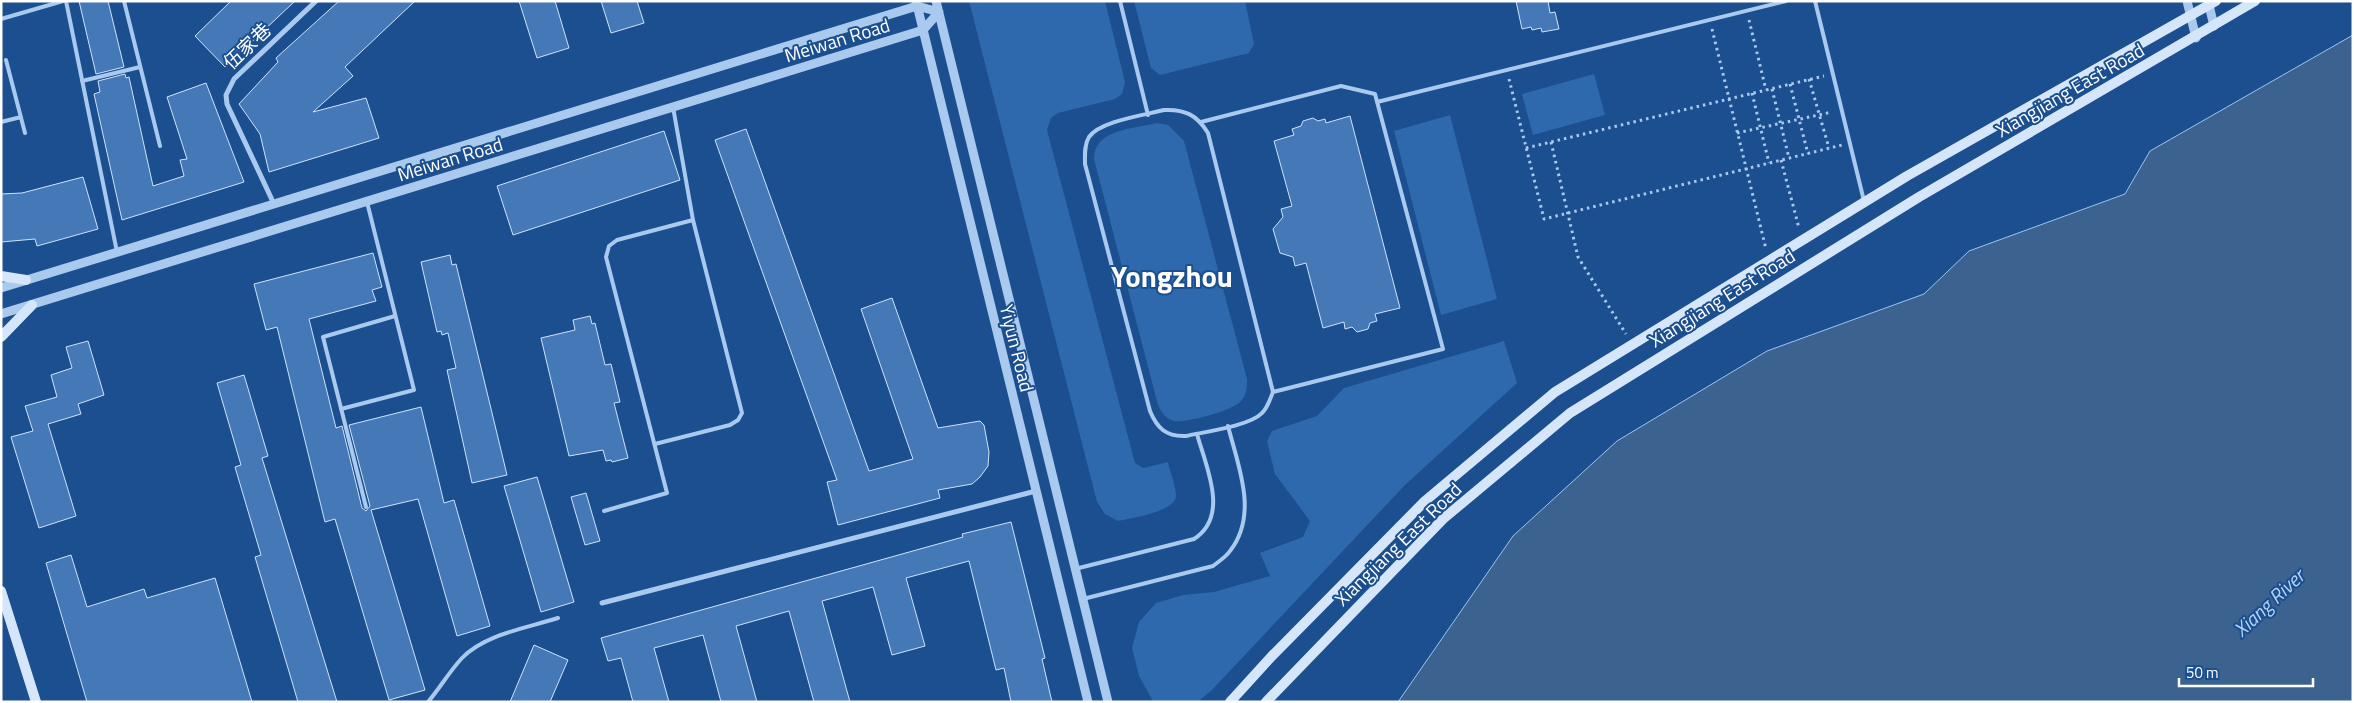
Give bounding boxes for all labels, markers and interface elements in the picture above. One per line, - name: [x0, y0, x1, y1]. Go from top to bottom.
- street label: Meiwan Road: [780, 10, 893, 69]
- street label: 伍家巷: [216, 15, 277, 76]
- street label: Xiangjiang East Road: [1990, 35, 2150, 144]
- street label: Meiwan Road: [393, 129, 506, 188]
- street label: Xiangjiang East Road: [1643, 241, 1800, 354]
- district label: Yongzhou: [1111, 254, 1233, 298]
- street label: Yiyun Road: [993, 301, 1042, 395]
- street label: Xiangjiang East Road: [1327, 475, 1468, 612]
- water label: Xiang River: [2226, 560, 2313, 644]
- scale bar: [2179, 656, 2313, 688]
- text: 50 m: [2186, 661, 2219, 684]

